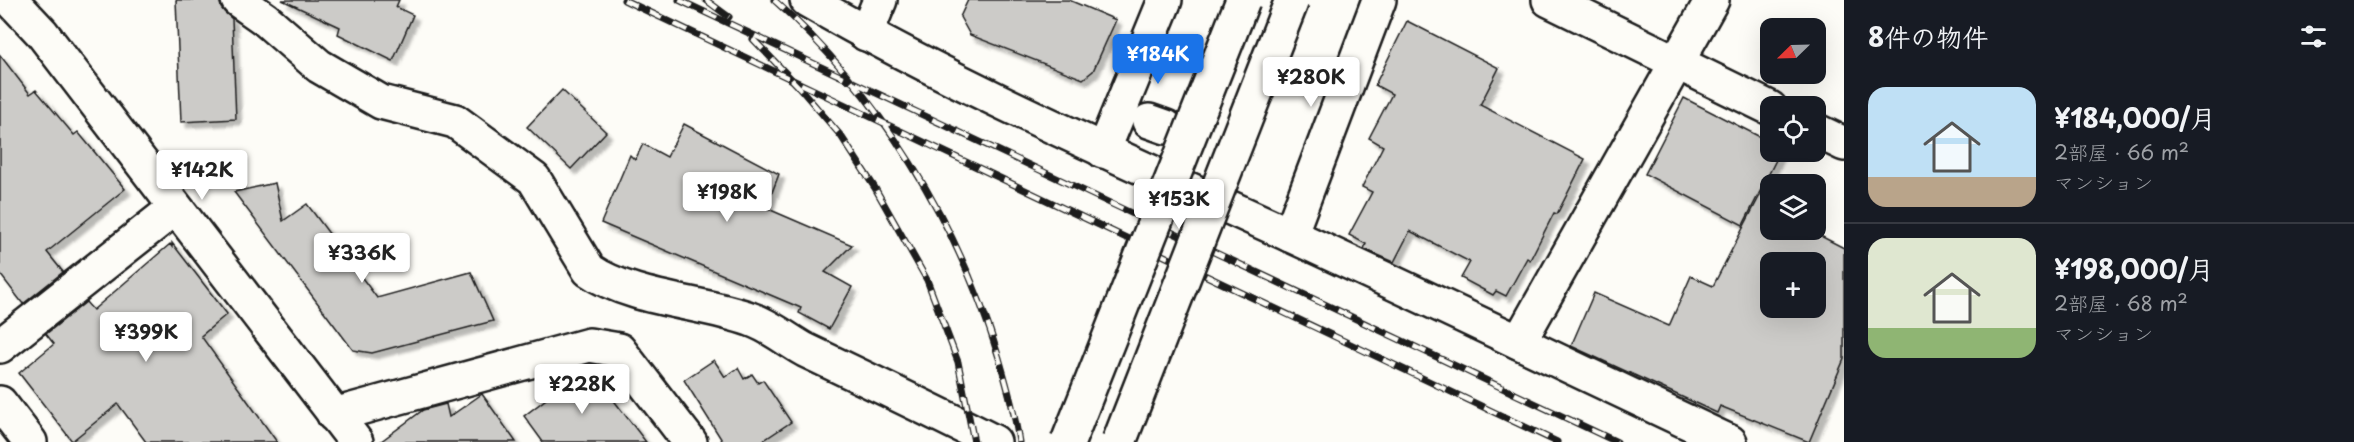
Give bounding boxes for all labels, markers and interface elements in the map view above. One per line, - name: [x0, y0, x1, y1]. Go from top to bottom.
- text: 8件の物件: [1868, 17, 1988, 56]
- north arrow: [1760, 18, 1826, 84]
- map controls: [1760, 18, 1826, 318]
- icon: filters: [2297, 20, 2330, 53]
- pin: ¥184K: [1116, 34, 1200, 85]
- text: ¥184K: [1127, 38, 1189, 68]
- pin: ¥280K: [1269, 57, 1353, 108]
- text: ¥280K: [1277, 61, 1345, 91]
- button: locate: [1760, 96, 1826, 162]
- text: ¥184,000/月: [2054, 98, 2216, 137]
- icon: home: [1916, 111, 1988, 183]
- text: 2部屋 · 66 m²: [2054, 137, 2189, 167]
- pin: ¥142K: [160, 150, 244, 201]
- text: ¥142K: [170, 154, 234, 184]
- text: マンション: [2054, 167, 2153, 197]
- pin: ¥198K: [685, 172, 769, 223]
- button: layers: [1760, 174, 1826, 240]
- text: ¥198K: [697, 176, 757, 206]
- pin: ¥153K: [1137, 179, 1221, 230]
- text: ¥153K: [1148, 183, 1210, 213]
- pin: ¥336K: [320, 233, 404, 284]
- text: ¥336K: [328, 237, 396, 267]
- text: ¥198,000/月: [2054, 249, 2214, 288]
- button: +: [1760, 252, 1826, 318]
- icon: home: [1916, 262, 1988, 334]
- text: 2部屋 · 68 m²: [2054, 288, 2188, 318]
- pin: ¥399K: [104, 312, 188, 363]
- text: ¥399K: [114, 316, 178, 346]
- text: マンション: [2054, 318, 2153, 348]
- pin: ¥228K: [540, 364, 624, 415]
- text: ¥228K: [548, 368, 616, 398]

